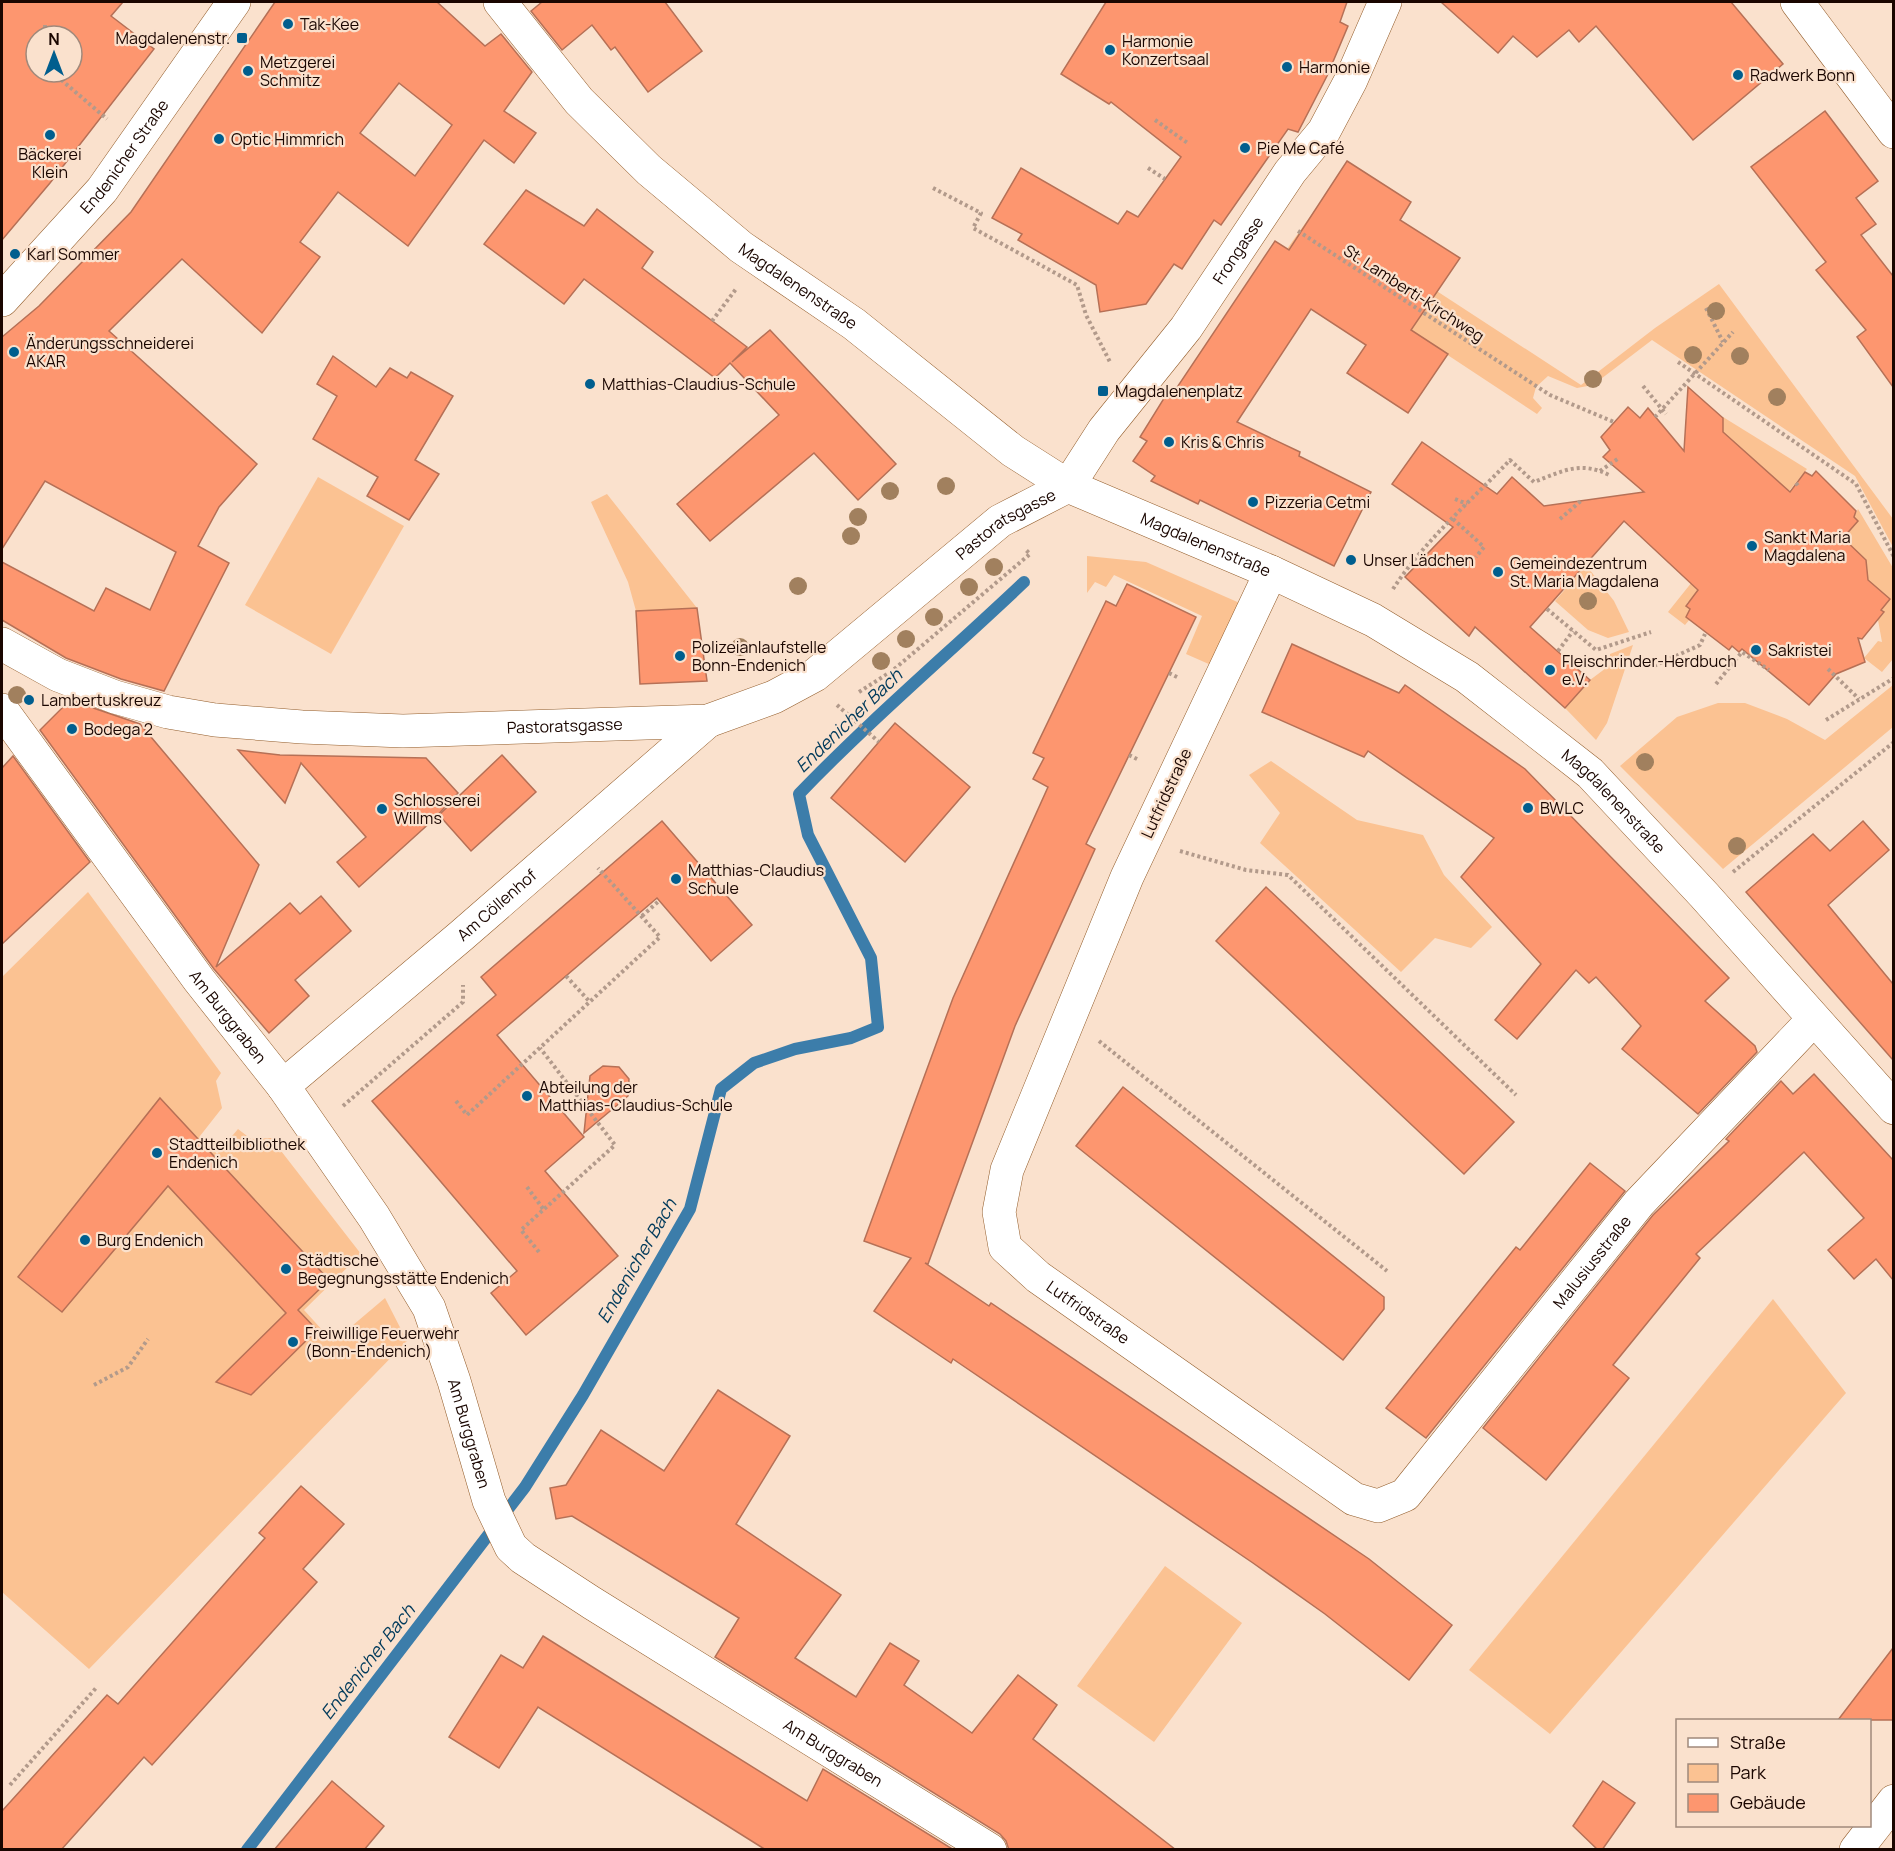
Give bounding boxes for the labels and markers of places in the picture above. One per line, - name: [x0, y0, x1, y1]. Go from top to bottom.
- place label: Tak-Kee: [300, 13, 359, 35]
- marker: Tak-Kee: [281, 17, 295, 31]
- place label: Magdalenenstr.: [116, 27, 230, 49]
- place label: Harmonie Konzertsaal: [1122, 30, 1209, 70]
- marker: Magdalenenstr.: [235, 31, 249, 45]
- marker: Harmonie Konzertsaal: [1103, 43, 1117, 57]
- place label: Metzgerei Schmitz: [260, 51, 335, 91]
- place label: Harmonie: [1299, 56, 1370, 78]
- marker: Harmonie: [1280, 60, 1294, 74]
- marker: Metzgerei Schmitz: [241, 64, 255, 78]
- place label: Radwerk Bonn: [1750, 64, 1855, 86]
- marker: Radwerk Bonn: [1731, 68, 1745, 82]
- marker: Bäckerei Klein: [43, 128, 57, 142]
- place label: Optic Himmrich: [231, 128, 344, 150]
- marker: Optic Himmrich: [212, 132, 226, 146]
- place label: Pie Me Café: [1257, 137, 1344, 159]
- marker: Pie Me Café: [1238, 141, 1252, 155]
- place label: Bäckerei Klein: [18, 143, 82, 183]
- place label: Karl Sommer: [27, 243, 120, 265]
- marker: Karl Sommer: [8, 247, 22, 261]
- place label: Änderungsschneiderei AKAR: [26, 332, 194, 372]
- marker: Änderungsschneiderei AKAR: [7, 345, 21, 359]
- place label: Matthias-Claudius-Schule: [602, 373, 796, 395]
- marker: Matthias-Claudius-Schule: [583, 377, 597, 391]
- place label: Magdalenenplatz: [1115, 380, 1243, 402]
- marker: Magdalenenplatz: [1096, 384, 1110, 398]
- place label: Kris & Chris: [1181, 431, 1264, 453]
- marker: Kris & Chris: [1162, 435, 1176, 449]
- place label: Pizzeria Cetmi: [1265, 491, 1370, 513]
- marker: Pizzeria Cetmi: [1246, 495, 1260, 509]
- place label: Sankt Maria Magdalena: [1764, 526, 1851, 566]
- marker: Sankt Maria Magdalena: [1745, 539, 1759, 553]
- place label: Unser Lädchen: [1363, 549, 1474, 571]
- place label: Gemeindezentrum St. Maria Magdalena: [1510, 552, 1659, 592]
- marker: Unser Lädchen: [1344, 553, 1358, 567]
- marker: Gemeindezentrum St. Maria Magdalena: [1491, 565, 1505, 579]
- place label: Polizeianlaufstelle Bonn-Endenich: [692, 636, 826, 676]
- place label: Sakristei: [1768, 639, 1832, 661]
- marker: Sakristei: [1749, 643, 1763, 657]
- marker: Polizeianlaufstelle Bonn-Endenich: [673, 649, 687, 663]
- place label: Fleischrinder-Herdbuch e.V.: [1562, 650, 1737, 690]
- marker: Fleischrinder-Herdbuch e.V.: [1543, 663, 1557, 677]
- place label: Lambertuskreuz: [41, 689, 161, 711]
- marker: Lambertuskreuz: [22, 693, 36, 707]
- place label: Bodega 2: [84, 718, 153, 740]
- marker: Bodega 2: [65, 722, 79, 736]
- place label: Schlosserei Willms: [394, 789, 480, 829]
- place label: BWLC: [1540, 797, 1584, 819]
- marker: BWLC: [1521, 801, 1535, 815]
- marker: Schlosserei Willms: [375, 802, 389, 816]
- place label: Matthias-Claudius Schule: [688, 859, 824, 899]
- marker: Matthias-Claudius Schule: [669, 872, 683, 886]
- place label: Abteilung der Matthias-Claudius-Schule: [539, 1076, 733, 1116]
- marker: Abteilung der Matthias-Claudius-Schule: [520, 1089, 534, 1103]
- place label: Stadtteilbibliothek Endenich: [169, 1133, 306, 1173]
- marker: Stadtteilbibliothek Endenich: [150, 1146, 164, 1160]
- place label: Burg Endenich: [97, 1229, 203, 1251]
- marker: Burg Endenich: [78, 1233, 92, 1247]
- place label: Städtische Begegnungsstätte Endenich: [298, 1249, 509, 1289]
- marker: Städtische Begegnungsstätte Endenich: [279, 1262, 293, 1276]
- place label: Freiwillige Feuerwehr (Bonn-Endenich): [305, 1322, 460, 1362]
- marker: Freiwillige Feuerwehr (Bonn-Endenich): [286, 1335, 300, 1349]

